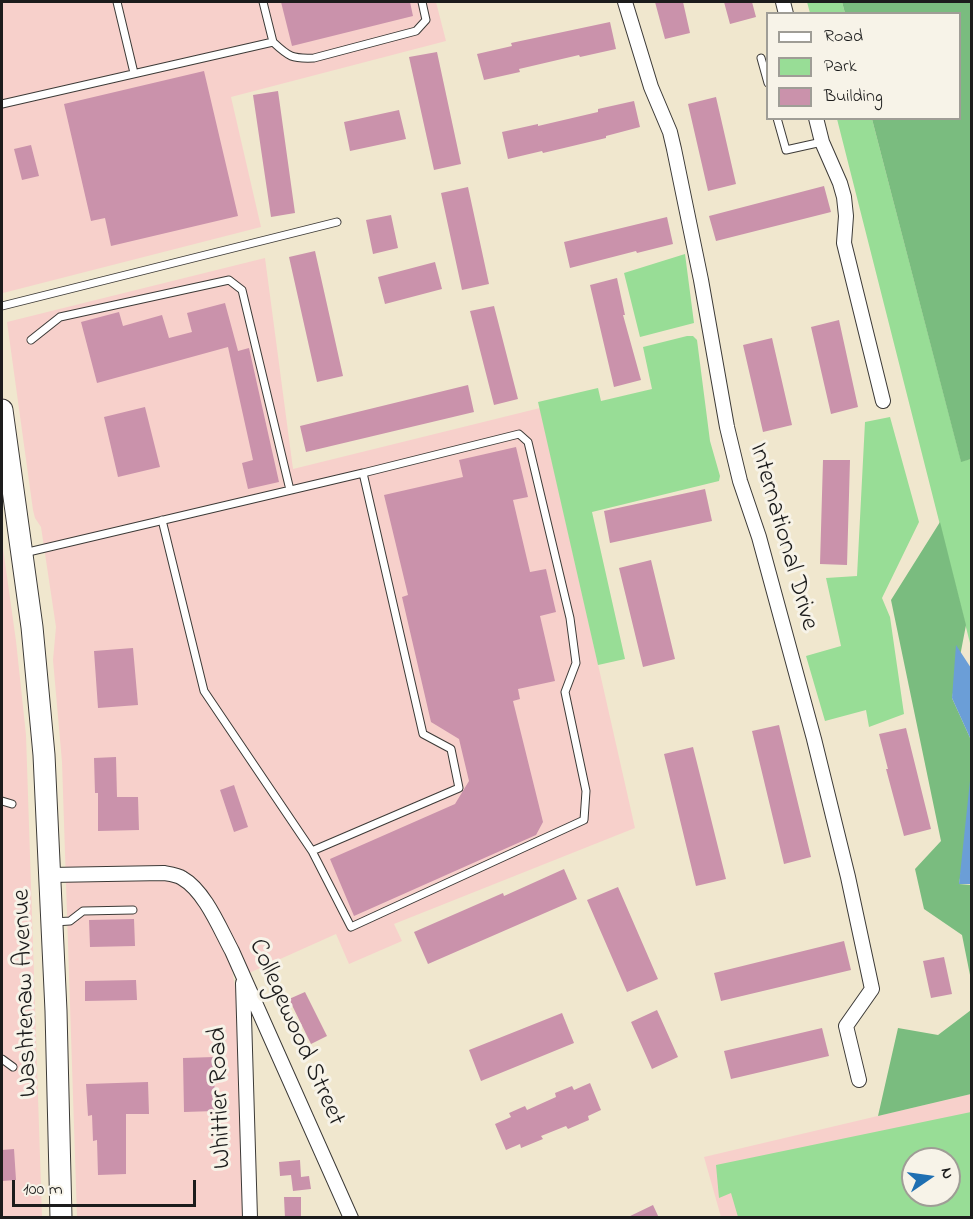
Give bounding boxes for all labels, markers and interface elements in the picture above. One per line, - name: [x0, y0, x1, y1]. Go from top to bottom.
- legend: [766, 12, 961, 120]
- text: Road: [824, 24, 863, 50]
- text: Park: [824, 54, 857, 80]
- text: Building: [824, 84, 883, 110]
- street label: International Drive: [740, 440, 824, 634]
- street label: Washtenaw Avenue: [8, 888, 46, 1098]
- street label: Collegewood Street: [240, 935, 350, 1131]
- street label: Whittier Road: [204, 1026, 240, 1170]
- north arrow: [901, 1147, 961, 1207]
- text: N: [934, 1165, 959, 1181]
- scale bar: [15, 1168, 200, 1206]
- text: 100 m: [23, 1177, 63, 1203]

